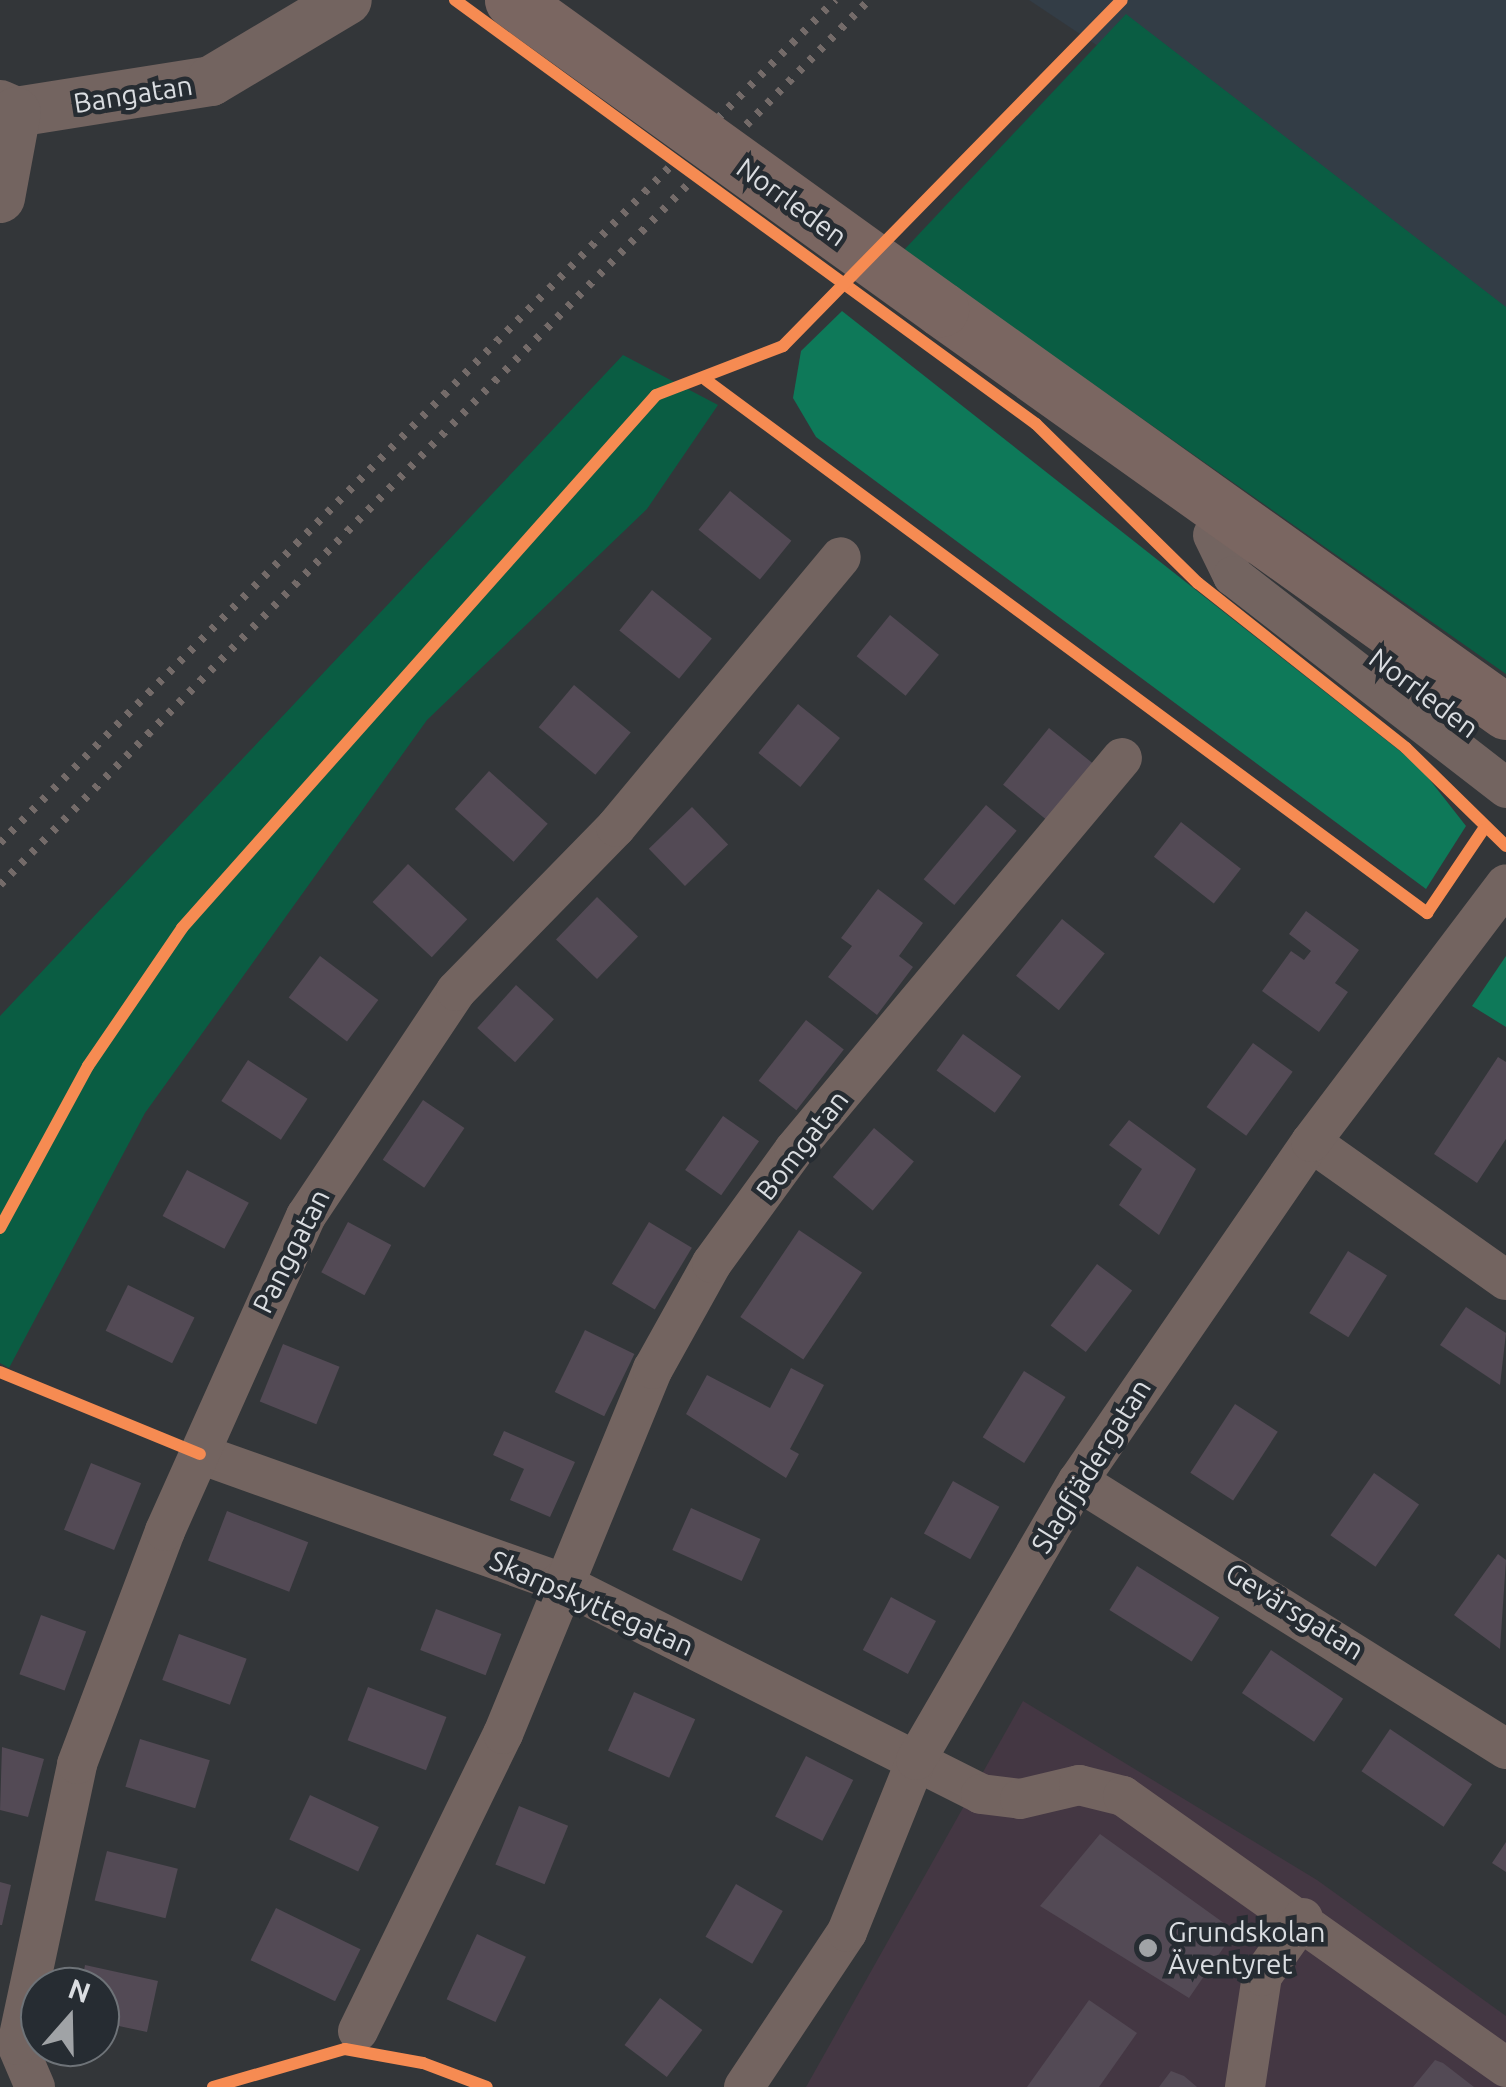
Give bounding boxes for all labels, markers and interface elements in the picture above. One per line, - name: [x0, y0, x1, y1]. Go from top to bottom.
- street label: Bangatan: [71, 68, 195, 120]
- street label: Norrleden: [730, 151, 854, 253]
- street label: Norrleden: [1363, 641, 1485, 745]
- street label: Bomgatan: [749, 1083, 855, 1207]
- street label: Panggatan: [245, 1183, 337, 1319]
- street label: Slagfjädergatan: [1024, 1373, 1158, 1559]
- street label: Skarpskyttegatan: [485, 1543, 699, 1663]
- street label: Gevärsgatan: [1220, 1555, 1370, 1667]
- place label: Grundskolan Äventyret: [1168, 1915, 1325, 1981]
- marker: Grundskolan Äventyret: [1137, 1937, 1159, 1959]
- north arrow: [20, 1967, 120, 2067]
- text: N: [65, 1972, 95, 2008]

